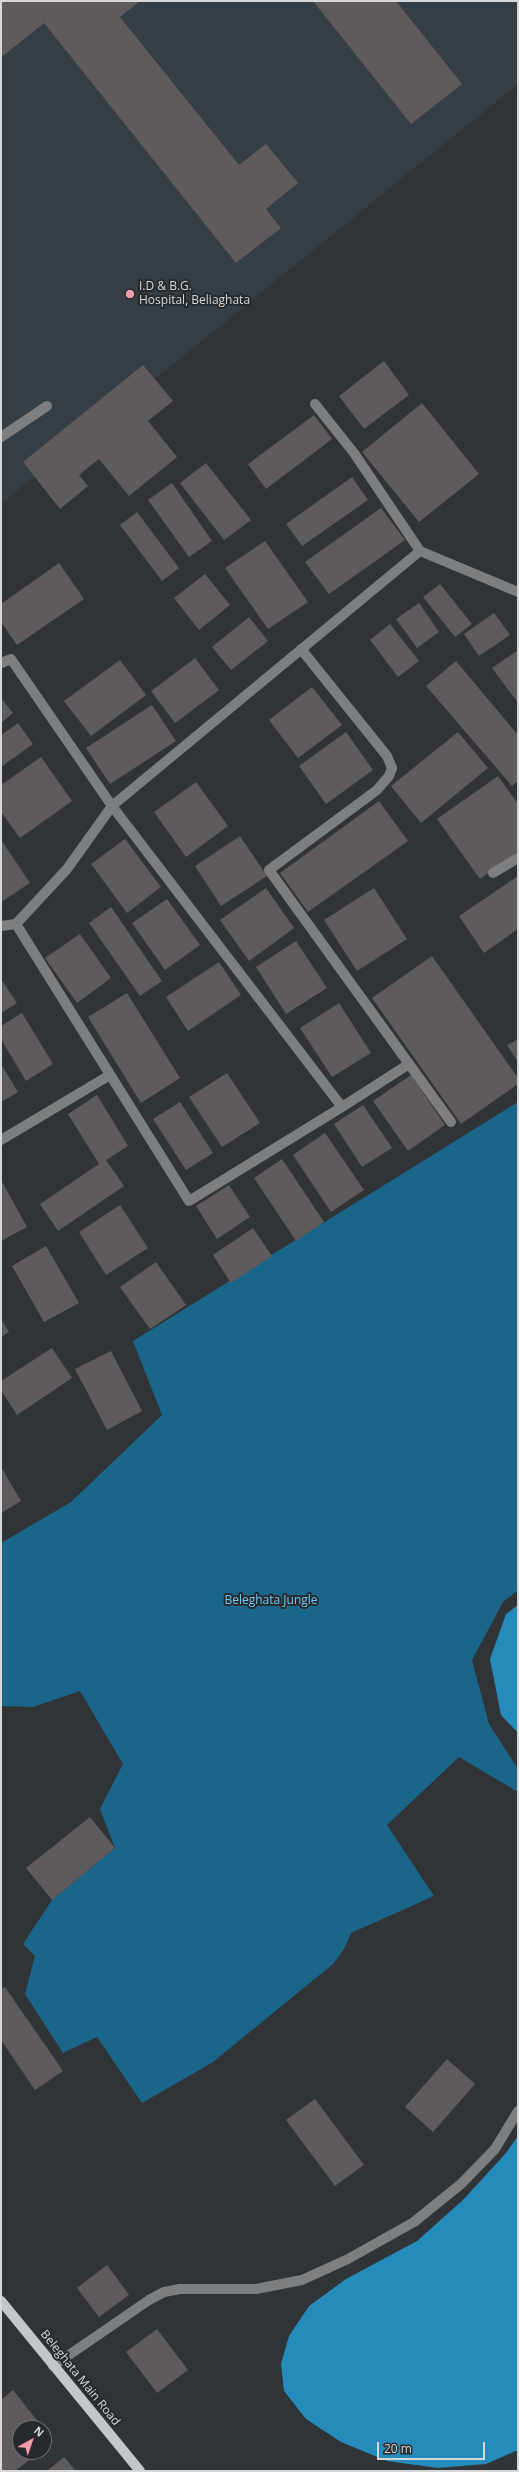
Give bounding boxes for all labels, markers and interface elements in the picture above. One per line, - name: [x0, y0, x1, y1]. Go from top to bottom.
- place label: I.D & B.G. Hospital, Beliaghata: [139, 280, 250, 308]
- marker: I.D & B.G. Hospital, Beliaghata: [124, 288, 136, 300]
- park label: Beleghata Jungle: [224, 1594, 318, 1608]
- street label: Beleghata Main Road: [37, 2327, 123, 2429]
- north arrow: [12, 2420, 52, 2460]
- text: N: [31, 2423, 48, 2440]
- scale bar: [379, 2434, 487, 2460]
- text: 20 m: [384, 2440, 412, 2457]

